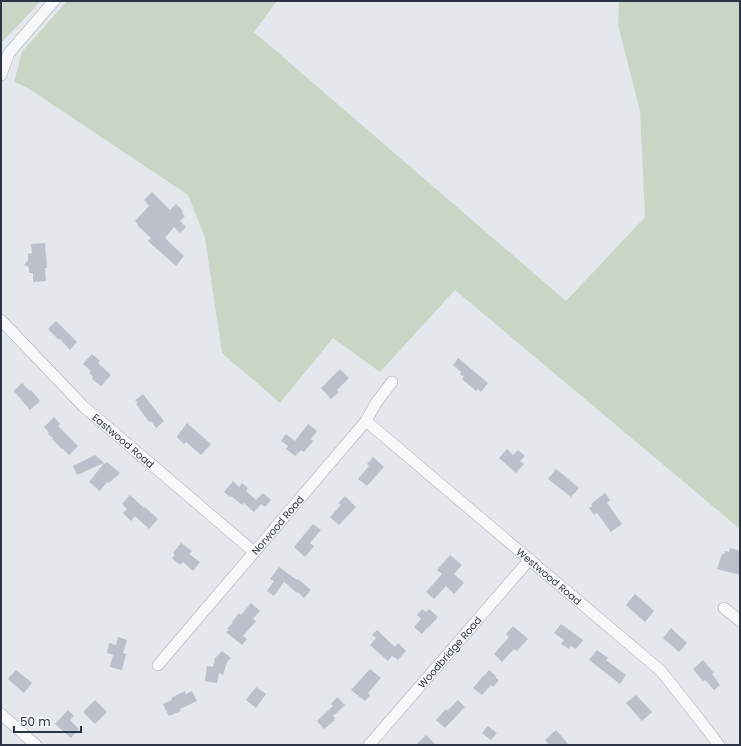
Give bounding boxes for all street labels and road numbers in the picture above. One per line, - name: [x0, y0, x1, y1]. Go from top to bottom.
- street label: Eastwood Road: [89, 410, 158, 471]
- street label: Norwood Road: [248, 492, 307, 558]
- street label: Westwood Road: [513, 544, 585, 608]
- street label: Woodbridge Road: [414, 613, 485, 691]

